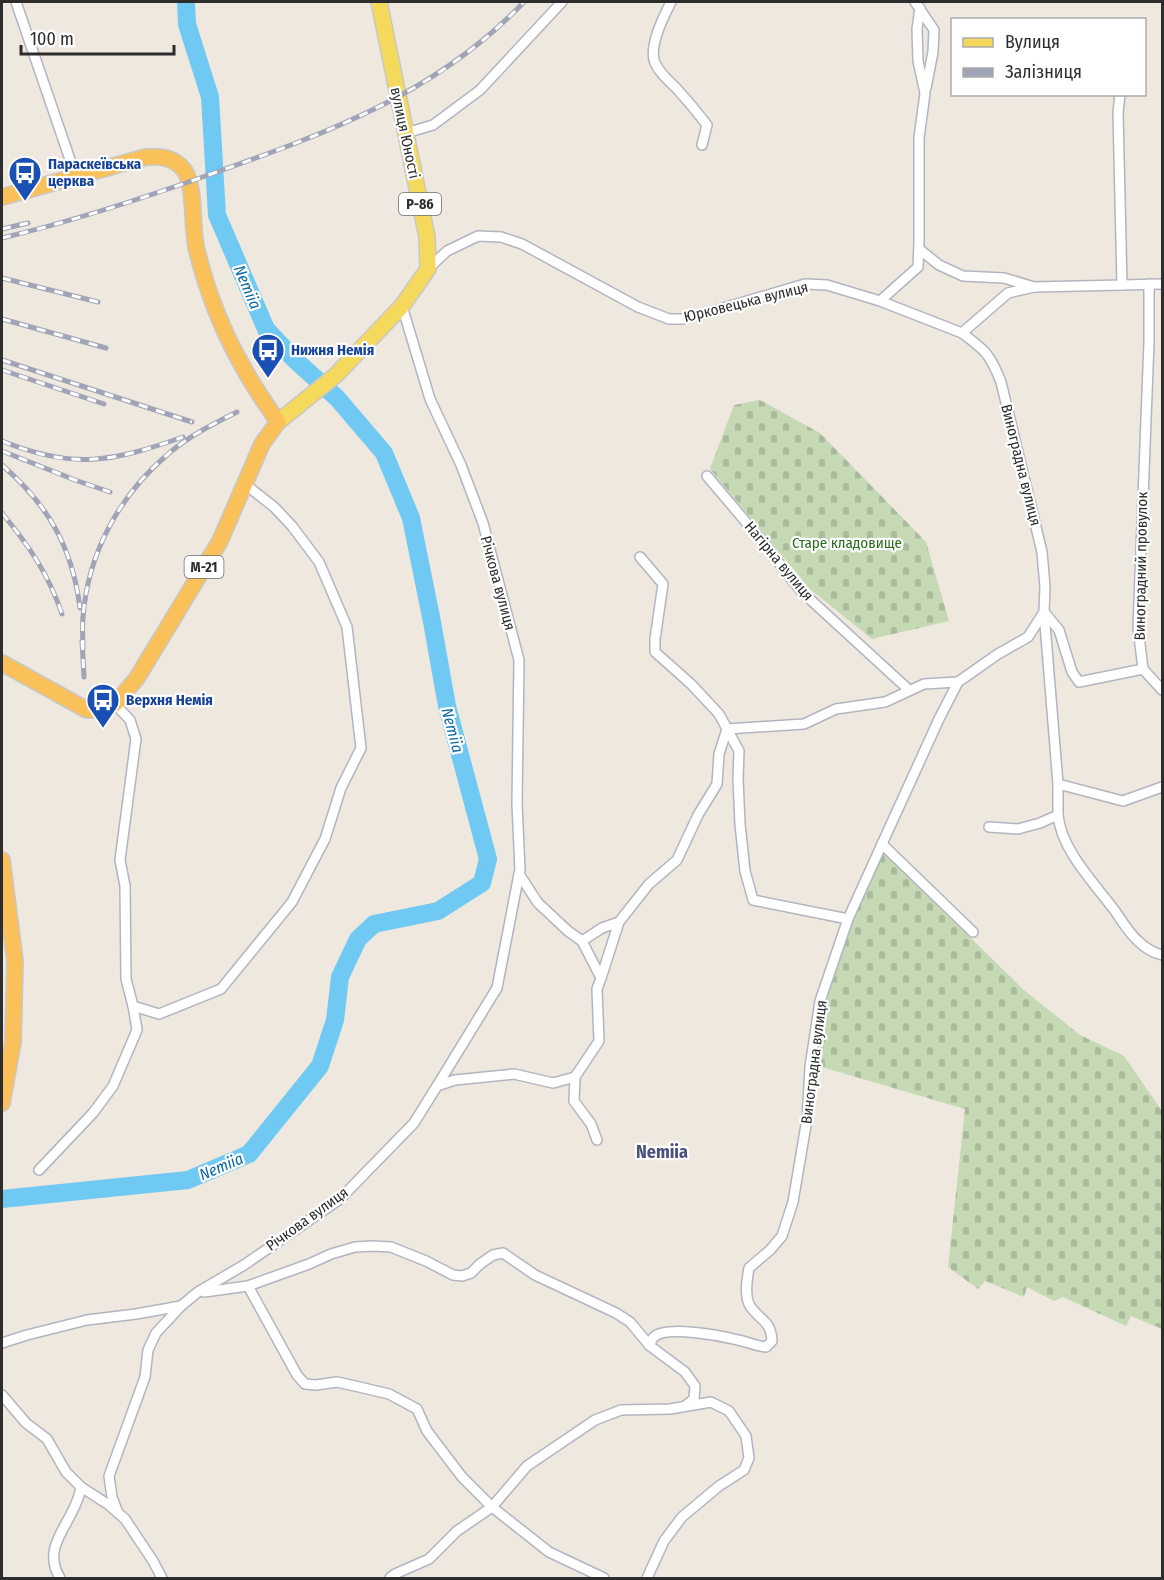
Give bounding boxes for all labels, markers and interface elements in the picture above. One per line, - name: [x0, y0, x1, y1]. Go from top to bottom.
- scale bar: [21, 18, 174, 56]
- legend: [951, 18, 1146, 96]
- text: 100 m: [30, 28, 74, 50]
- text: Вулиця: [1005, 31, 1060, 53]
- text: Залізниця: [1005, 61, 1082, 83]
- street label: вулиця Юності: [387, 86, 423, 180]
- bus stop icon: Параскеївська церква: [7, 155, 43, 202]
- place label: Параскеївська церква: [48, 155, 142, 190]
- road number: Р-86: [399, 193, 441, 215]
- water label: Nemiia: [230, 262, 265, 312]
- street label: Юрковецька вулиця: [682, 278, 810, 326]
- bus stop icon: Нижня Немія: [250, 332, 286, 379]
- place label: Нижня Немія: [291, 341, 374, 359]
- street label: Виноградна вулиця: [997, 402, 1045, 528]
- street label: Виноградний провулок: [1131, 492, 1151, 640]
- street label: Нагірна вулиця: [741, 518, 817, 604]
- street label: Річкова вулиця: [477, 534, 519, 632]
- park label: Старе кладовище: [792, 534, 902, 552]
- road number: М-21: [184, 556, 224, 578]
- bus stop icon: Верхня Немія: [85, 682, 121, 729]
- place label: Верхня Немія: [126, 691, 213, 709]
- water label: Nemiia: [437, 705, 468, 755]
- street label: Виноградна вулиця: [797, 999, 831, 1125]
- district label: Nemiia: [636, 1141, 688, 1163]
- water label: Nemiia: [196, 1149, 246, 1184]
- street label: Річкова вулиця: [262, 1183, 352, 1255]

